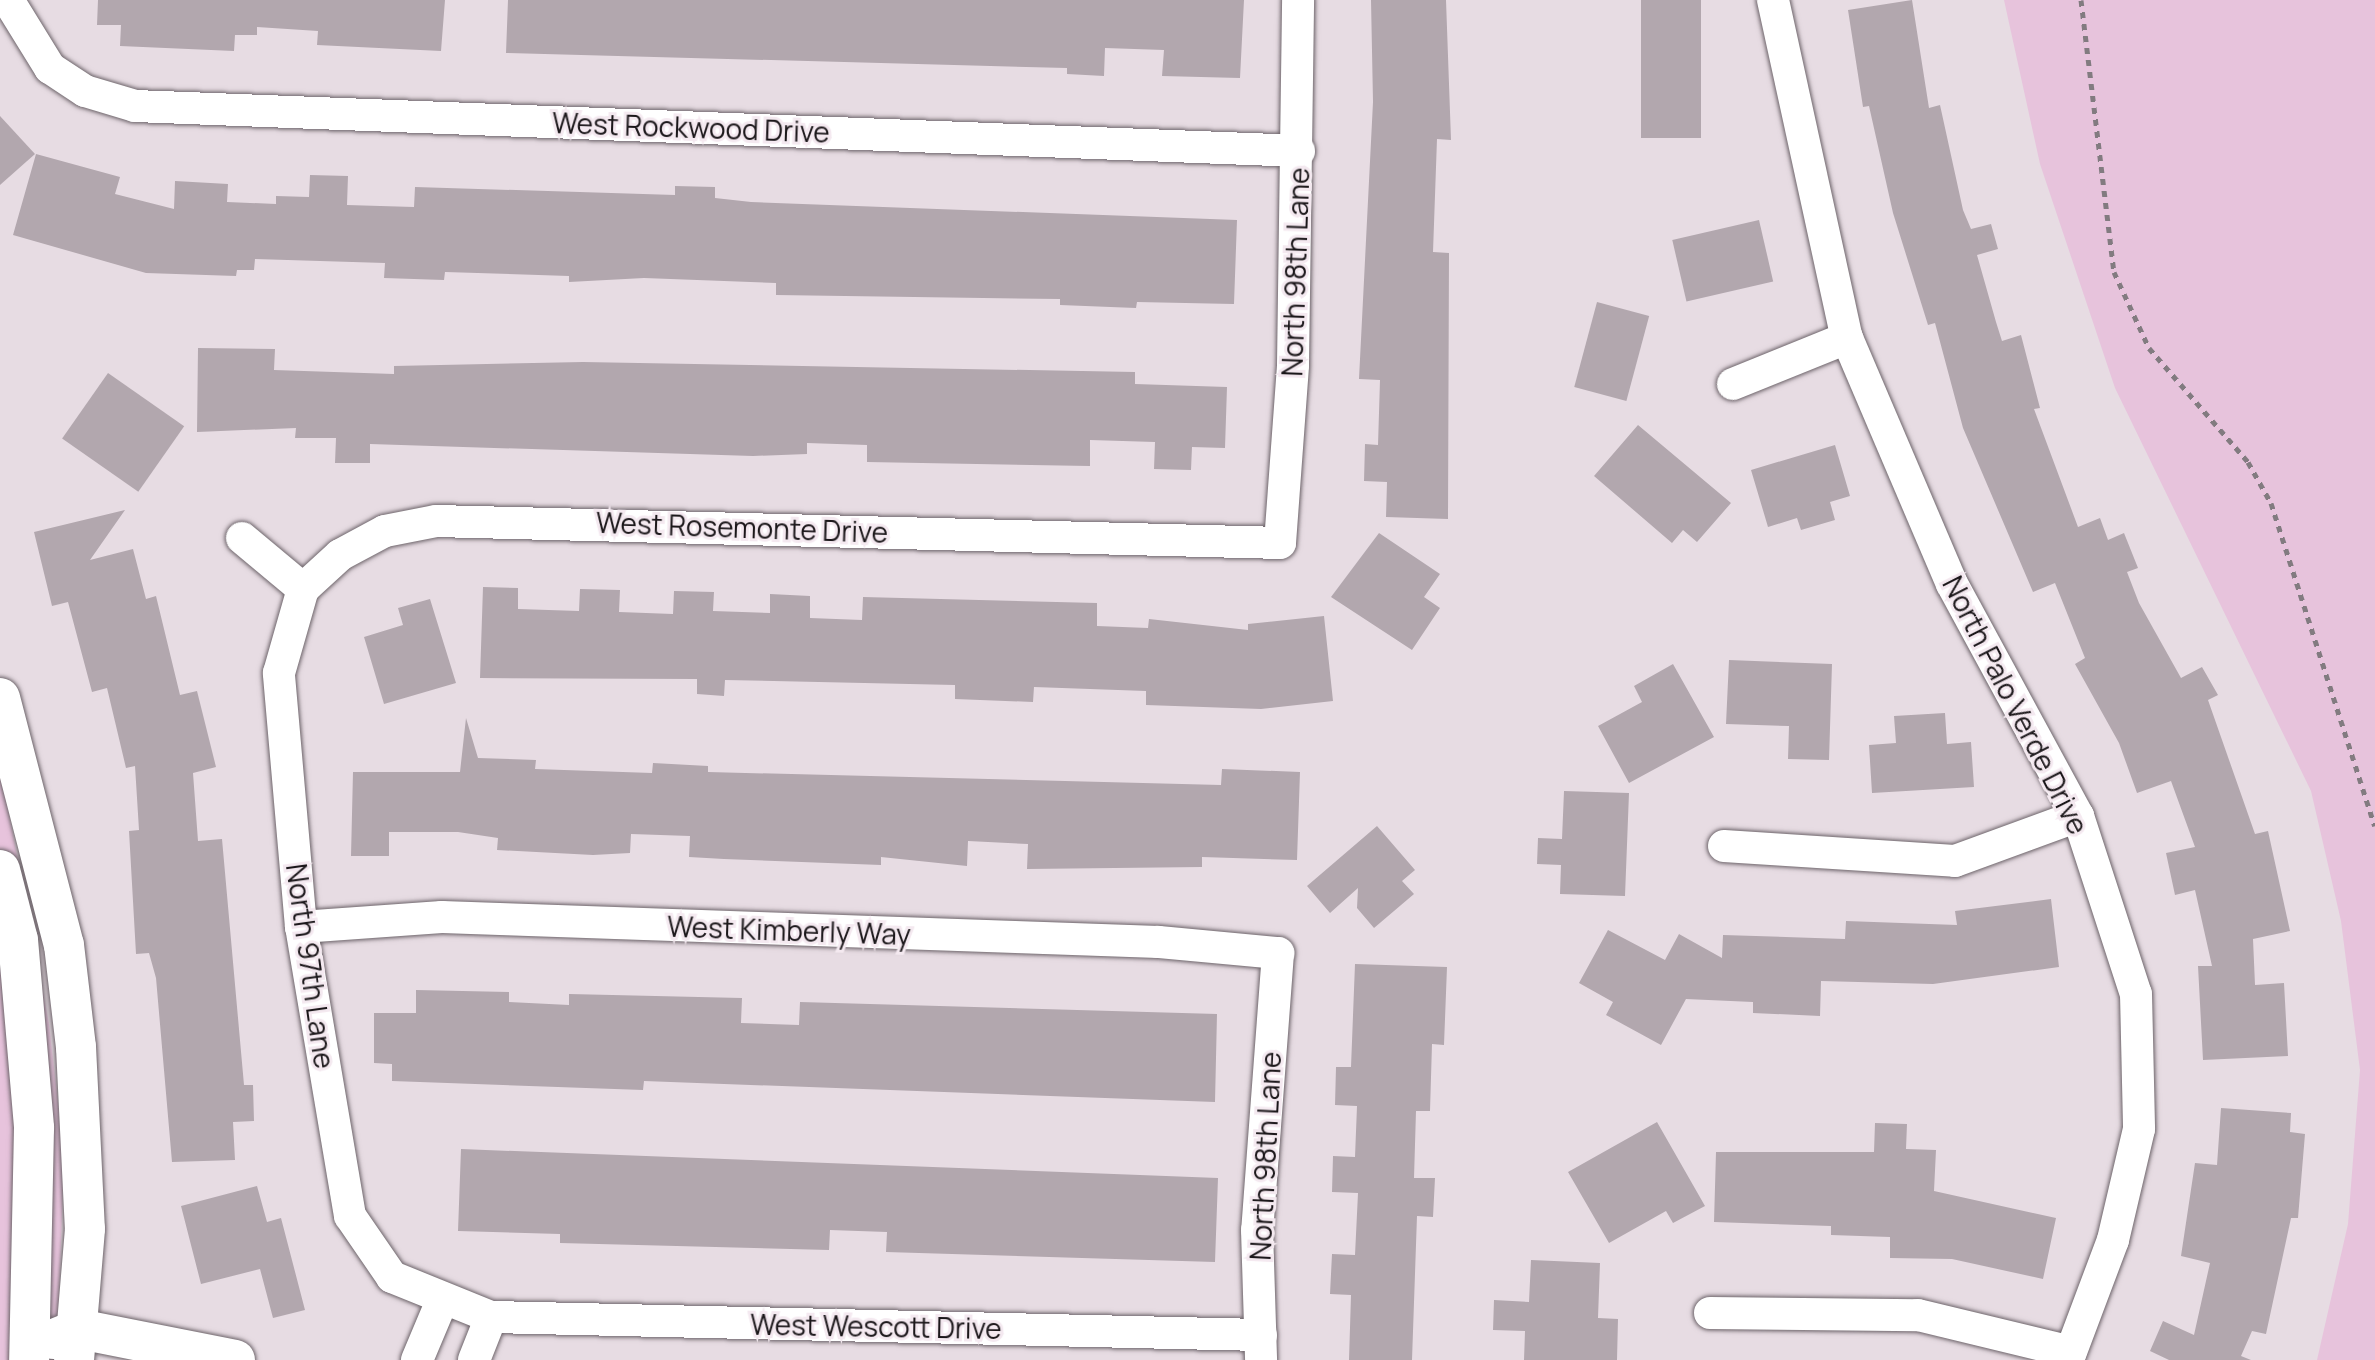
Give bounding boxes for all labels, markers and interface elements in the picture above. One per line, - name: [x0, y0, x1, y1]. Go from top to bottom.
- street label: West Rockwood Drive: [552, 105, 830, 149]
- street label: North 98th Lane: [1275, 167, 1315, 377]
- street label: West Rosemonte Drive: [595, 505, 889, 549]
- street label: North Palo Verde Drive: [1936, 570, 2096, 840]
- street label: North 97th Lane: [280, 861, 342, 1071]
- street label: West Kimberly Way: [667, 909, 911, 951]
- street label: North 98th Lane: [1243, 1051, 1287, 1261]
- street label: West Wescott Drive: [750, 1307, 1002, 1345]

